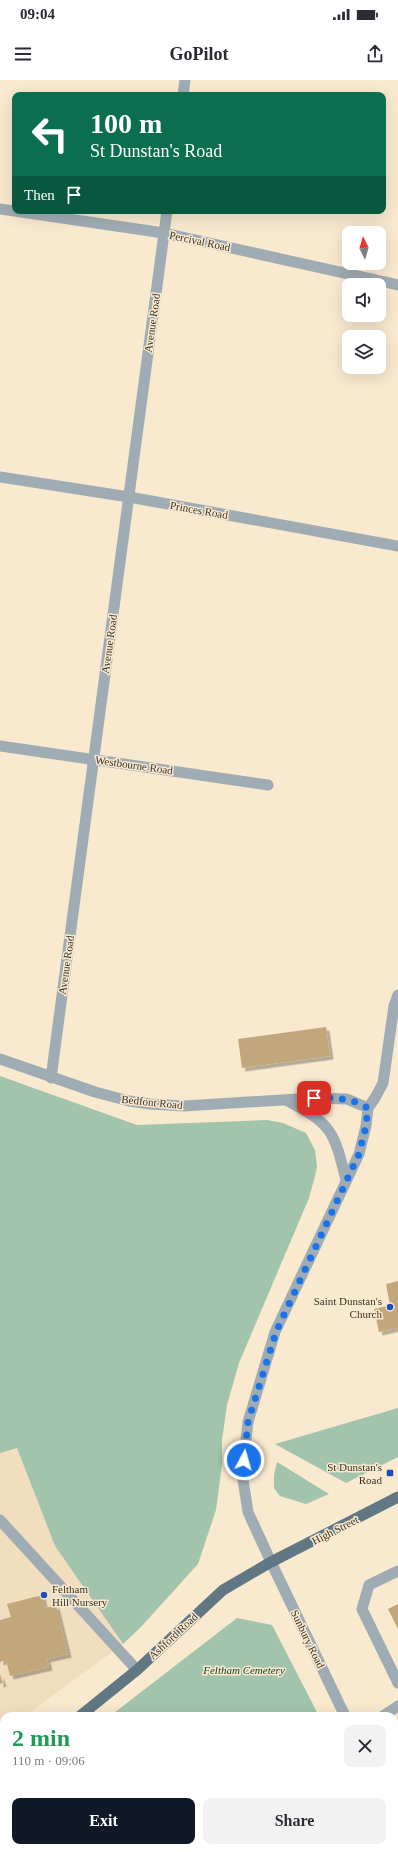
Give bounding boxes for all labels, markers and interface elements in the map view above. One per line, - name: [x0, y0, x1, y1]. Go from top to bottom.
- text: 09:04: [20, 6, 55, 22]
- icon: menu: [12, 43, 34, 65]
- icon: share: [364, 43, 386, 65]
- text: GoPilot: [170, 44, 229, 64]
- icon: left: [24, 108, 76, 160]
- text: 100 m: [90, 108, 162, 139]
- text: St Dunstan's Road: [90, 141, 222, 161]
- icon: arrive: [63, 184, 85, 206]
- text: Then: [24, 187, 55, 203]
- north arrow: [342, 226, 386, 270]
- map controls: [342, 226, 386, 374]
- street label: Percival Road: [168, 229, 232, 253]
- button: sound: [342, 278, 386, 322]
- street label: Avenue Road: [142, 292, 162, 353]
- button: layers: [342, 330, 386, 374]
- street label: Princes Road: [169, 499, 229, 521]
- street label: Avenue Road: [99, 613, 119, 674]
- street label: Westbourne Road: [94, 754, 174, 776]
- street label: Avenue Road: [56, 934, 76, 995]
- pin: [297, 1081, 331, 1115]
- icon: arrive: [303, 1087, 325, 1109]
- street label: Bedfont Road: [121, 1093, 184, 1111]
- place label: Saint Dunstan's Church: [314, 1295, 382, 1320]
- marker: Saint Dunstan's Church: [385, 1302, 395, 1312]
- position arrow: [223, 1439, 265, 1481]
- place label: St Dunstan's Road: [327, 1461, 382, 1486]
- marker: St Dunstan's Road: [385, 1468, 395, 1478]
- street label: High Street: [310, 1513, 360, 1547]
- place label: Feltham Hill Nursery: [52, 1583, 108, 1608]
- marker: Feltham Hill Nursery: [39, 1590, 49, 1600]
- street label: Sunbury Road: [289, 1608, 327, 1671]
- street label: Ashford Road: [146, 1610, 200, 1662]
- park label: Feltham Cemetery: [202, 1664, 285, 1676]
- text: 2 min: [12, 1725, 70, 1751]
- button: close: [344, 1725, 386, 1767]
- text: 110 m · 09:06: [12, 1753, 85, 1768]
- button: Exit: [12, 1798, 195, 1844]
- button: Share: [203, 1798, 386, 1844]

